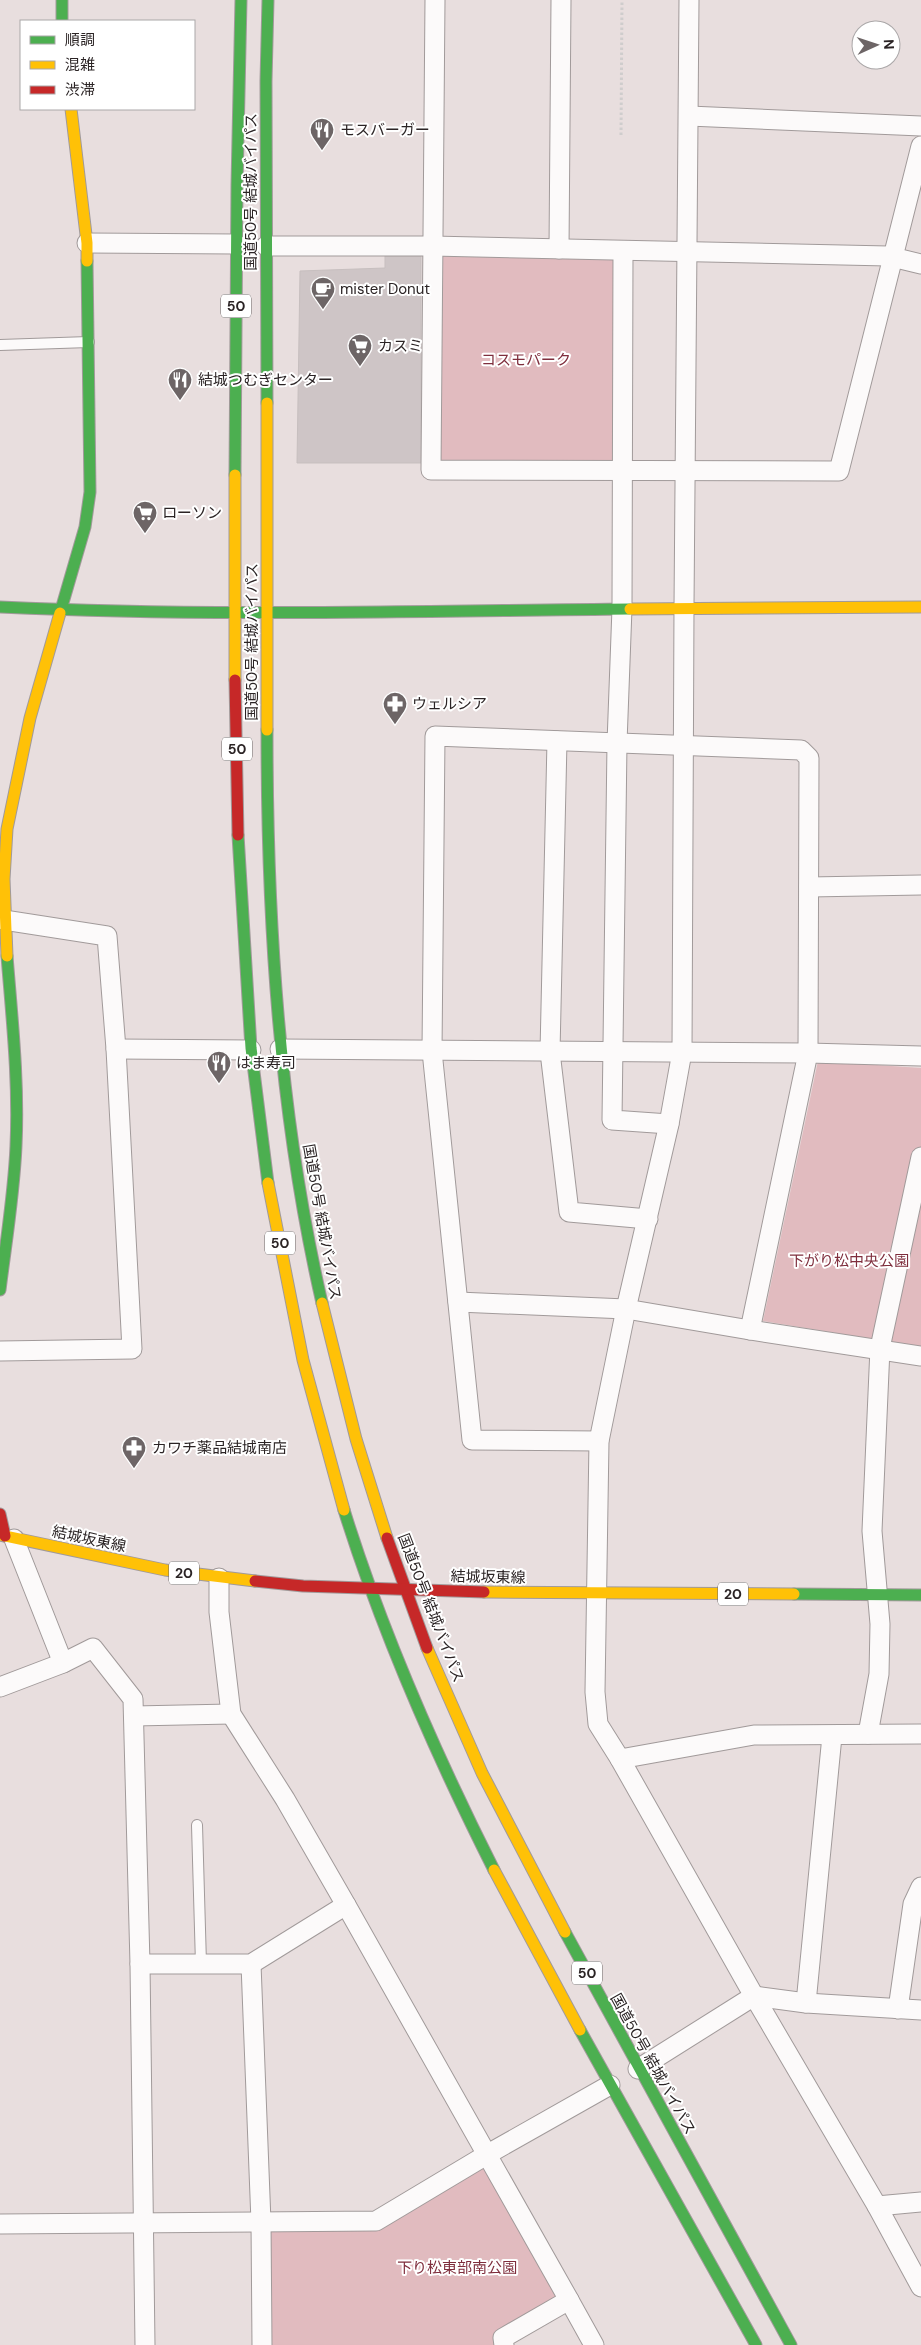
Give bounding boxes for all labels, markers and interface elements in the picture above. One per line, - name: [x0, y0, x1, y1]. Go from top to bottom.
- legend: [20, 20, 195, 110]
- north arrow: [851, 20, 901, 70]
- text: 順調: [65, 30, 95, 50]
- text: N: [880, 39, 898, 50]
- text: 混雑: [65, 55, 95, 75]
- text: 渋滞: [65, 80, 95, 100]
- street label: 国道50号 結城バイパス: [241, 113, 261, 271]
- restaurant icon: モスバーガー: [309, 117, 335, 151]
- place label: モスバーガー: [340, 120, 430, 140]
- cafe icon: mister Donut: [310, 276, 336, 310]
- place label: mister Donut: [340, 279, 430, 299]
- road number: 50: [221, 294, 251, 318]
- supermarket icon: カスミ: [347, 333, 373, 367]
- place label: カスミ: [378, 336, 423, 356]
- park label: コスモパーク: [481, 350, 571, 370]
- restaurant icon: 結城つむぎセンター: [167, 367, 193, 401]
- place label: 結城つむぎセンター: [198, 370, 333, 390]
- supermarket icon: ローソン: [132, 500, 158, 534]
- place label: ローソン: [162, 503, 222, 523]
- street label: 国道50号 結城バイパス: [242, 563, 262, 721]
- pharmacy icon: ウェルシア: [382, 691, 408, 725]
- place label: ウェルシア: [412, 694, 487, 714]
- road number: 50: [222, 738, 252, 761]
- restaurant icon: はま寿司: [206, 1050, 232, 1084]
- place label: はま寿司: [236, 1053, 296, 1073]
- street label: 国道50号 結城バイパス: [298, 1142, 346, 1302]
- road number: 50: [265, 1232, 295, 1254]
- park label: 下がり松中央公園: [789, 1251, 909, 1271]
- pharmacy icon: カワチ薬品結城南店: [121, 1435, 147, 1469]
- place label: カワチ薬品結城南店: [152, 1438, 287, 1458]
- street label: 結城坂東線: [50, 1521, 128, 1557]
- street label: 国道50号 結城バイパス: [393, 1531, 469, 1685]
- road number: 20: [169, 1562, 199, 1585]
- street label: 結城坂東線: [450, 1566, 526, 1588]
- road number: 20: [718, 1582, 748, 1606]
- road number: 50: [572, 1962, 602, 1985]
- street label: 国道50号 結城バイパス: [606, 1990, 700, 2138]
- park label: 下り松東部南公園: [397, 2258, 517, 2278]

